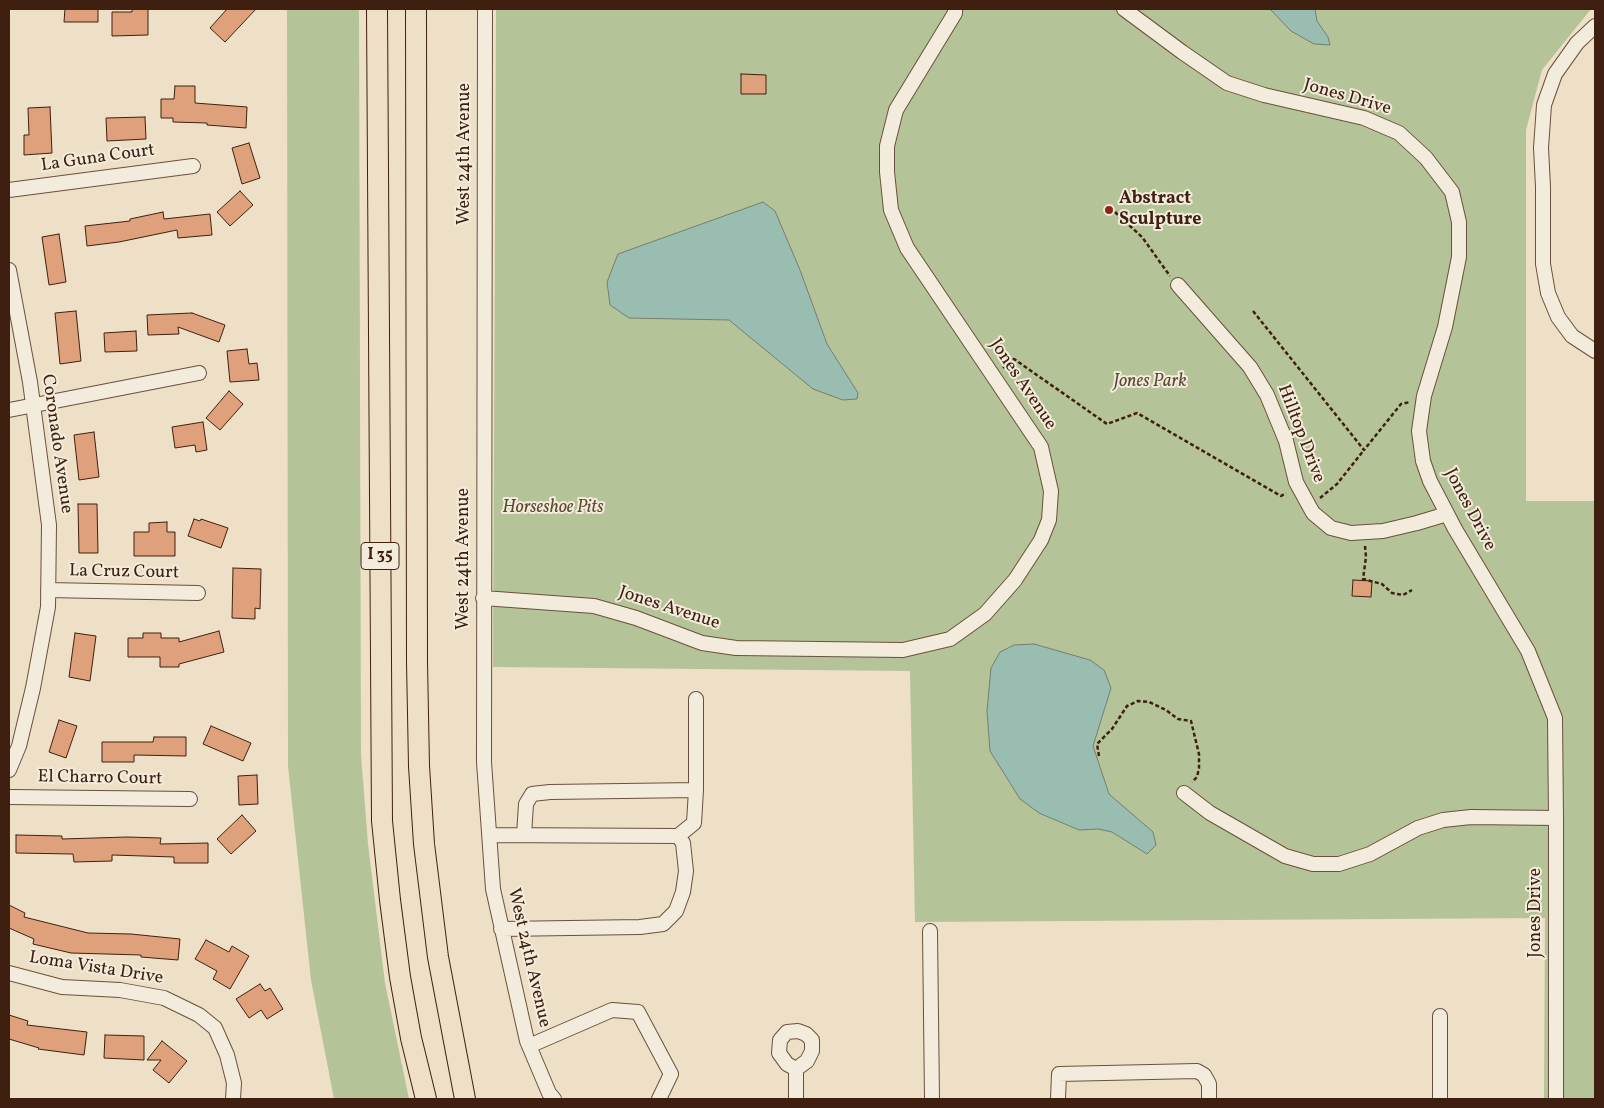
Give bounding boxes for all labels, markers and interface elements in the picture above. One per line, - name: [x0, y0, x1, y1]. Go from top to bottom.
- street label: Jones Drive: [1301, 75, 1393, 121]
- street label: West 24th Avenue: [455, 83, 477, 225]
- street label: La Guna Court: [40, 140, 156, 178]
- place label: Abstract Sculpture: [1119, 189, 1201, 232]
- marker: Abstract Sculpture: [1103, 204, 1115, 216]
- street label: Jones Avenue: [984, 335, 1060, 435]
- park label: Jones Park: [1113, 372, 1187, 394]
- street label: Coronado Avenue: [36, 373, 76, 515]
- street label: Hilltop Drive: [1271, 382, 1329, 486]
- street label: Jones Drive: [1438, 465, 1500, 555]
- street label: West 24th Avenue: [454, 488, 476, 630]
- park label: Horseshoe Pits: [502, 498, 604, 520]
- road number: I 35: [361, 542, 399, 570]
- street label: La Cruz Court: [69, 561, 179, 585]
- street label: Jones Avenue: [616, 583, 722, 635]
- street label: El Charro Court: [37, 767, 163, 791]
- street label: Jones Drive: [1526, 868, 1548, 958]
- street label: West 24th Avenue: [501, 886, 555, 1030]
- street label: Loma Vista Drive: [27, 948, 165, 990]

